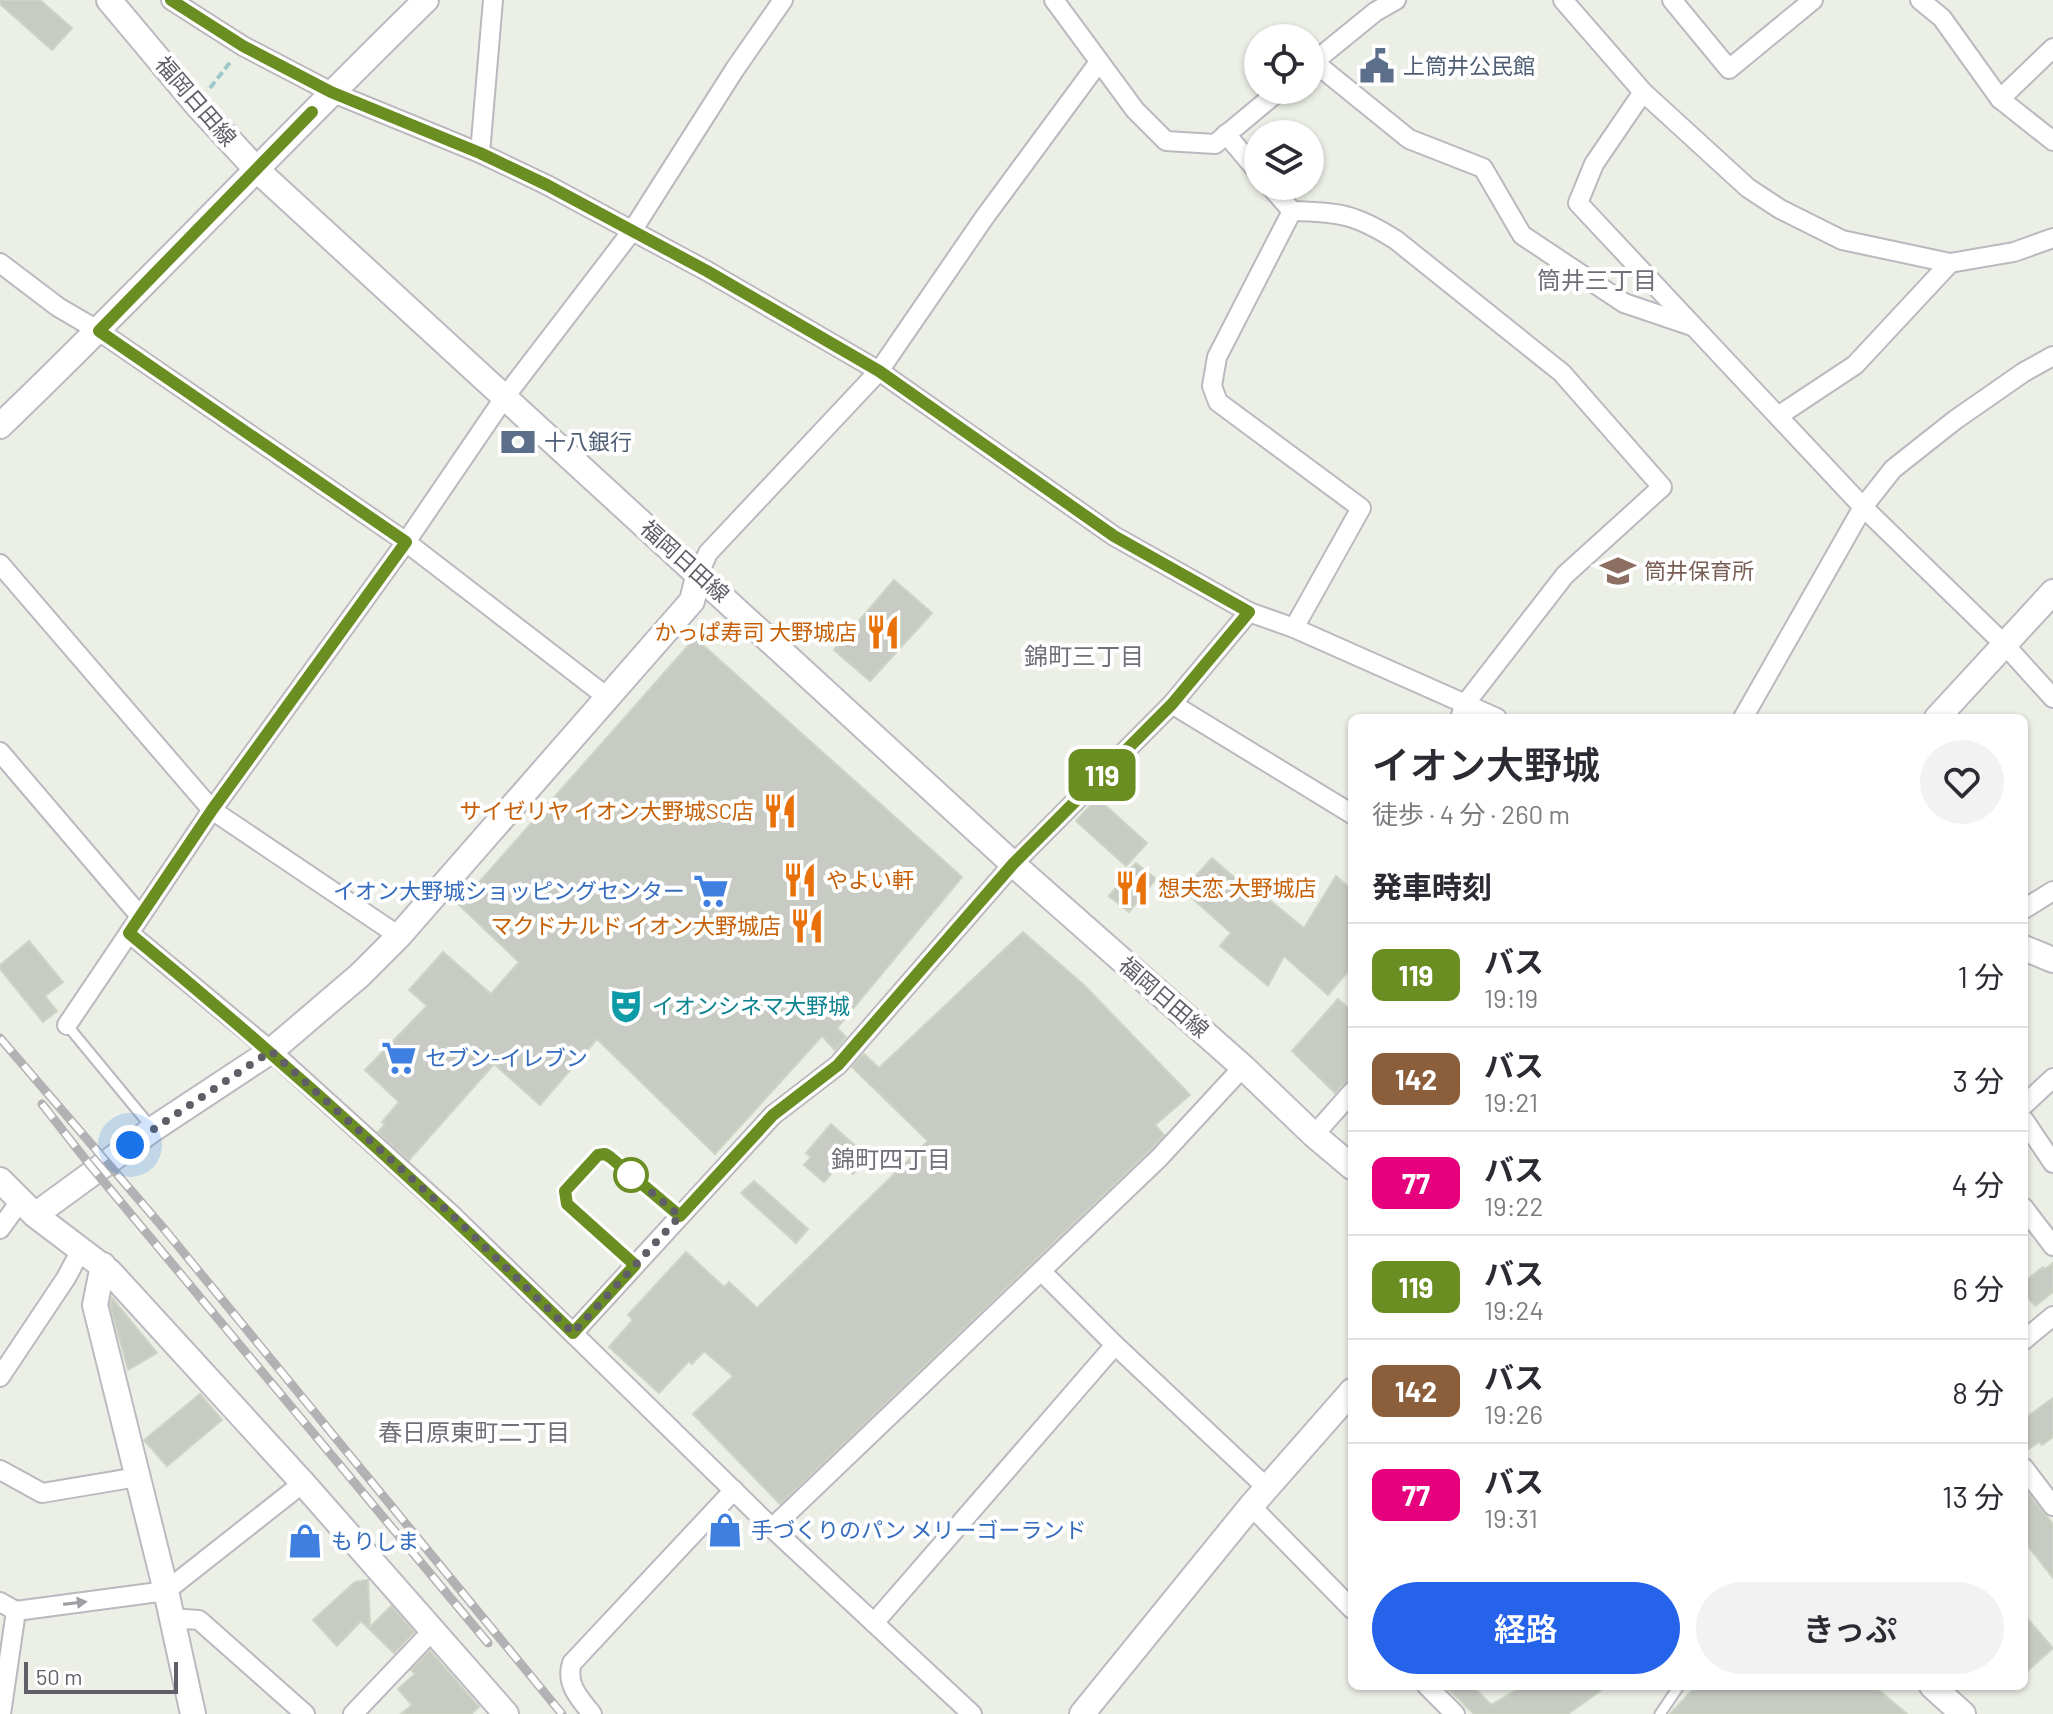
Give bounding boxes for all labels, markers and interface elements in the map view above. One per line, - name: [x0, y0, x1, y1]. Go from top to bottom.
- map controls: [1244, 24, 1324, 200]
- button: locate: [1244, 24, 1324, 104]
- public building icon: 上筒井公民館: [1358, 47, 1396, 85]
- street label: 福岡日田線: [151, 50, 243, 150]
- place label: 上筒井公民館: [1403, 52, 1535, 78]
- button: layers: [1244, 120, 1324, 200]
- district label: 筒井三丁目: [1537, 265, 1657, 294]
- bank icon: 十八銀行: [499, 423, 537, 461]
- place label: 十八銀行: [544, 428, 632, 454]
- street label: 福岡日田線: [636, 514, 735, 607]
- school or university icon: 筒井保育所: [1599, 552, 1637, 590]
- place label: 筒井保育所: [1644, 557, 1754, 583]
- restaurant icon: かっぱ寿司 大野城店: [864, 613, 902, 651]
- place label: かっぱ寿司 大野城店: [655, 618, 857, 644]
- district label: 錦町三丁目: [1024, 641, 1144, 670]
- button: heart: [1920, 740, 2004, 824]
- text: イオン大野城: [1372, 741, 1600, 787]
- line badge: 119: [1056, 749, 1148, 801]
- text: 119: [1085, 758, 1119, 792]
- restaurant icon: サイゼリヤ イオン大野城SC店: [761, 792, 799, 830]
- place label: サイゼリヤ イオン大野城SC店: [459, 797, 754, 823]
- text: 徒歩 · 4 分 · 260 m: [1372, 798, 1570, 829]
- restaurant icon: やよい軒: [781, 861, 819, 899]
- place label: やよい軒: [826, 866, 914, 892]
- text: 発車時刻: [1372, 868, 1492, 904]
- restaurant icon: 想夫恋 大野城店: [1113, 869, 1151, 907]
- supermarket icon: イオン大野城ショッピングセンター: [692, 872, 730, 910]
- place label: 想夫恋 大野城店: [1158, 874, 1316, 900]
- place label: イオン大野城ショッピングセンター: [333, 877, 685, 903]
- restaurant icon: マクドナルド イオン大野城店: [788, 907, 826, 945]
- place label: マクドナルド イオン大野城店: [491, 912, 781, 938]
- text: バス: [1484, 943, 1544, 979]
- street label: 福岡日田線: [1115, 950, 1215, 1042]
- text: 119: [1399, 958, 1433, 992]
- text: 1 分: [1958, 958, 2004, 994]
- text: 19:19: [1484, 982, 1538, 1013]
- theatre icon: イオンシネマ大野城: [607, 987, 645, 1025]
- place label: イオンシネマ大野城: [652, 992, 850, 1018]
- supermarket icon: セブン-イレブン: [380, 1039, 418, 1077]
- place label: セブン-イレブン: [425, 1044, 588, 1070]
- text: バス: [1484, 1047, 1544, 1083]
- text: 142: [1395, 1062, 1437, 1096]
- text: 3 分: [1953, 1062, 2004, 1098]
- text: 19:21: [1484, 1086, 1538, 1117]
- your location: [110, 1125, 150, 1165]
- district label: 錦町四丁目: [831, 1144, 951, 1173]
- text: バス: [1484, 1151, 1544, 1187]
- unlabelled marker: [614, 1158, 648, 1192]
- text: 77: [1402, 1166, 1430, 1200]
- text: 4 分: [1951, 1166, 2004, 1202]
- text: 19:22: [1484, 1190, 1543, 1221]
- text: バス: [1484, 1255, 1544, 1291]
- text: 119: [1399, 1270, 1433, 1304]
- text: 6 分: [1953, 1270, 2004, 1306]
- text: 19:24: [1484, 1294, 1544, 1325]
- text: バス: [1484, 1359, 1544, 1395]
- text: 142: [1395, 1374, 1437, 1408]
- text: 8 分: [1952, 1374, 2004, 1410]
- text: 19:26: [1484, 1398, 1543, 1429]
- district label: 春日原東町二丁目: [378, 1417, 570, 1446]
- text: バス: [1484, 1463, 1544, 1499]
- text: 77: [1402, 1478, 1430, 1512]
- text: 13 分: [1942, 1478, 2004, 1514]
- text: 19:31: [1484, 1502, 1538, 1533]
- shop icon: 手づくりのパン メリーゴーランド: [706, 1511, 744, 1549]
- place label: 手づくりのパン メリーゴーランド: [751, 1516, 1087, 1542]
- shop icon: もりしま: [286, 1522, 324, 1560]
- place label: もりしま: [331, 1527, 419, 1553]
- button: 経路: [1372, 1582, 1680, 1674]
- button: きっぷ: [1696, 1582, 2004, 1674]
- one-way arrow: [63, 1596, 88, 1609]
- scale bar: [24, 1658, 178, 1694]
- text: 50 m: [36, 1663, 82, 1689]

